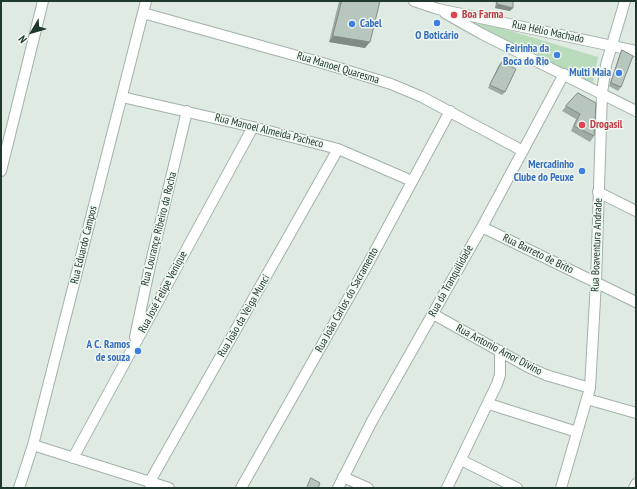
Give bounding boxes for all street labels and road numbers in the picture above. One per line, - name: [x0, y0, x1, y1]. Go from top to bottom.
- street label: Rua Hélio Machado: [511, 18, 585, 46]
- street label: Rua Manoel Quaresma: [295, 49, 381, 87]
- street label: Rua Manoel Almeida Pacheco: [213, 111, 325, 151]
- street label: Rua Lourançe Ribeiro da Rocha: [138, 171, 180, 287]
- street label: Rua Boaventura Andrade: [589, 198, 605, 292]
- street label: Rua Eduardo Campos: [68, 205, 100, 285]
- street label: Rua Barreto de Brito: [501, 231, 575, 277]
- street label: Rua da Tranquilidade: [426, 243, 476, 319]
- street label: Rua João Carlos do Sacramento: [313, 245, 381, 355]
- street label: Rua José Felipe Venique: [136, 249, 190, 335]
- street label: Rua João da Veiga Munci: [215, 272, 273, 360]
- street label: Rua Antonio Amor Divino: [454, 322, 544, 378]

